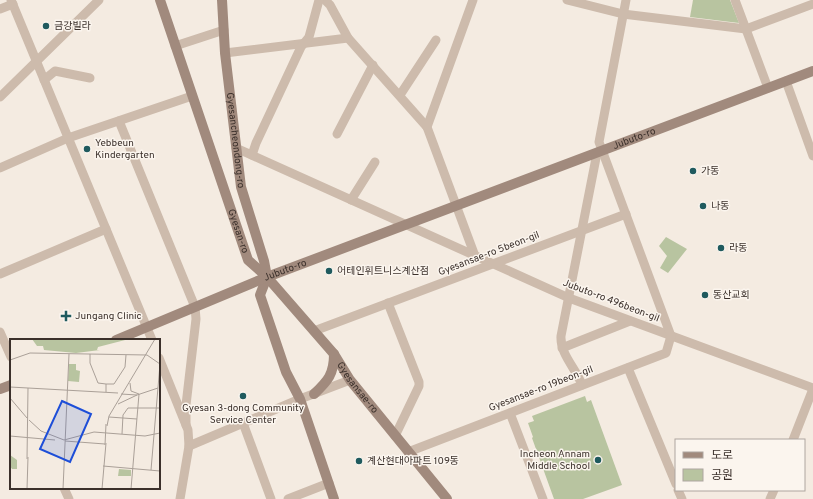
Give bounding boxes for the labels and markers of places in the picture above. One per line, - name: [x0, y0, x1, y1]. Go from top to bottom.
- place label: 금강빌라: [54, 20, 92, 33]
- marker: 금강빌라: [41, 21, 51, 31]
- place label: Yebbeun Kindergarten: [95, 137, 155, 162]
- marker: Yebbeun Kindergarten: [82, 144, 92, 154]
- place label: 가동: [701, 165, 719, 178]
- marker: 가동: [688, 166, 698, 176]
- place label: 나동: [711, 200, 729, 213]
- marker: 나동: [698, 201, 708, 211]
- place label: 라동: [729, 242, 747, 255]
- marker: 라동: [716, 243, 726, 253]
- place label: 어테인휘트니스계산점: [337, 265, 429, 278]
- marker: 어테인휘트니스계산점: [324, 266, 334, 276]
- place label: 동산교회: [713, 289, 750, 302]
- marker: 동산교회: [700, 290, 710, 300]
- marker: Jungang Clinic: [60, 310, 72, 322]
- place label: Jungang Clinic: [75, 310, 142, 323]
- marker: Gyesan 3-dong Community Service Center: [238, 391, 248, 401]
- place label: Gyesan 3-dong Community Service Center: [182, 402, 304, 427]
- place label: Incheon Annam Middle School: [520, 448, 590, 473]
- place label: 계산현대아파트 109동: [367, 455, 459, 468]
- marker: Incheon Annam Middle School: [593, 455, 603, 465]
- marker: 계산현대아파트 109동: [354, 456, 364, 466]

